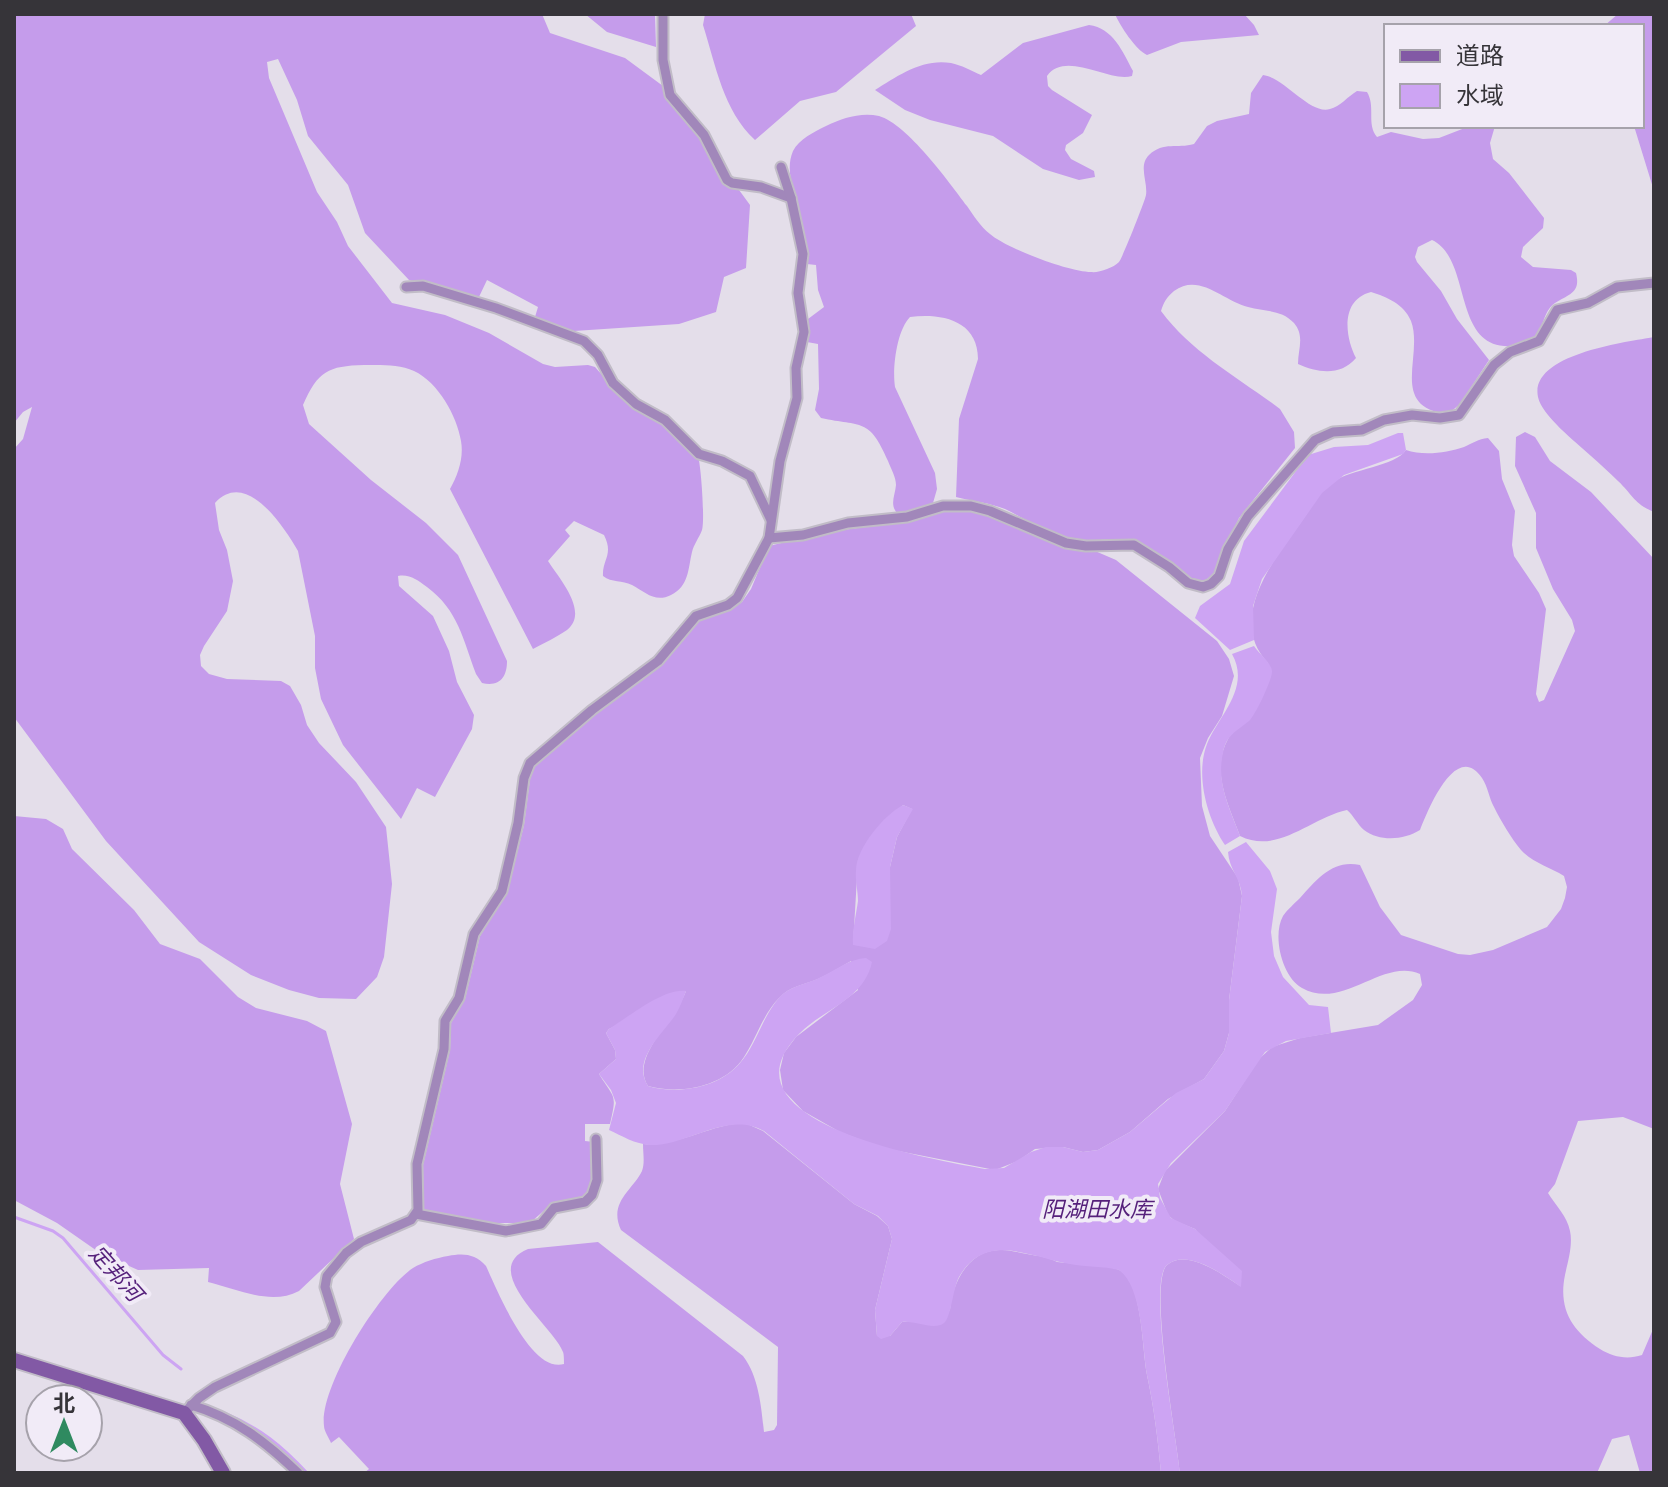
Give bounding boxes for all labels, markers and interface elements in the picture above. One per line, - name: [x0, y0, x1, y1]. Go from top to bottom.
- legend: [1384, 24, 1644, 128]
- text: 道路: [1456, 40, 1504, 70]
- text: 水域: [1456, 80, 1504, 110]
- water label: 阳湖田水库: [1042, 1195, 1156, 1223]
- water label: 定邦河: [84, 1239, 151, 1310]
- north arrow: [24, 1383, 104, 1463]
- text: 北: [53, 1389, 75, 1417]

